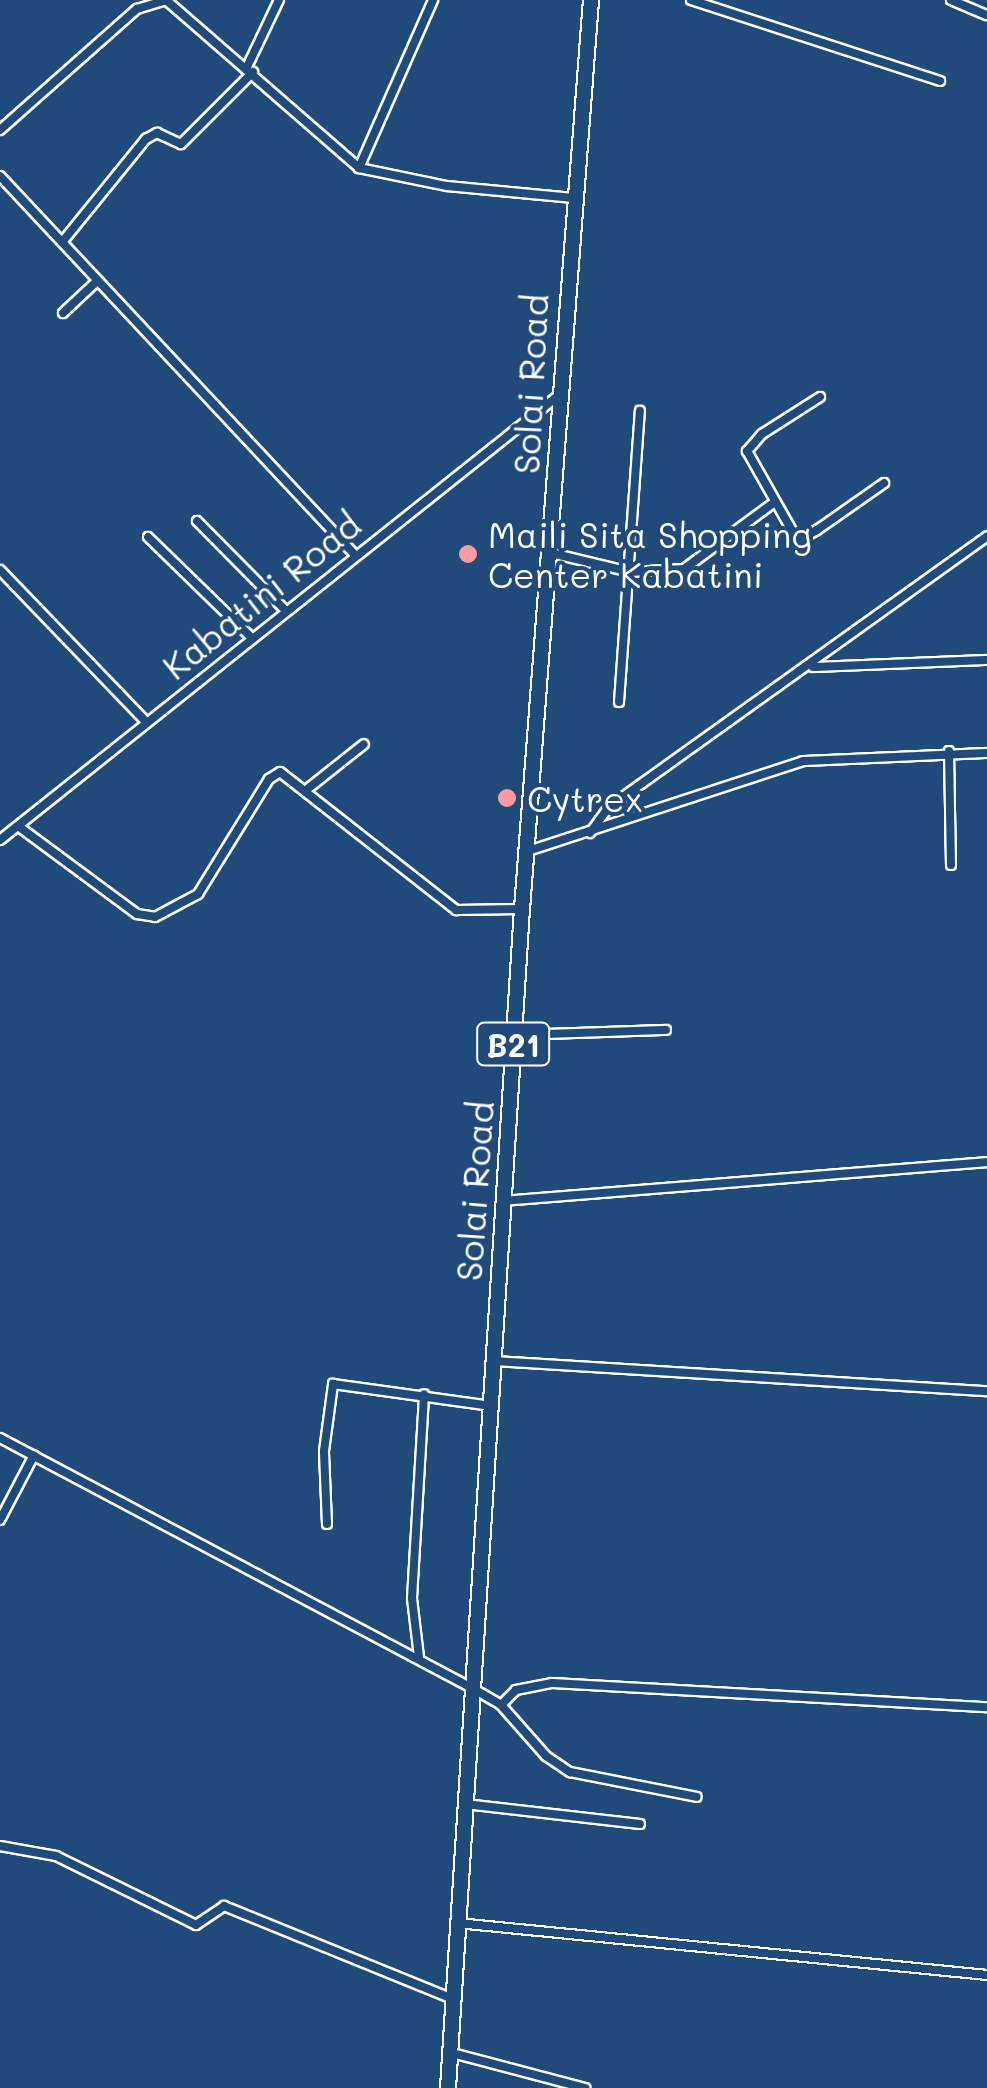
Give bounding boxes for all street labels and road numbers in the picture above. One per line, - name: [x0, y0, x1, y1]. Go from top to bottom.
- street label: Solai Road: [504, 293, 556, 475]
- street label: Kabatini Road: [154, 503, 368, 687]
- road number: B21: [476, 1017, 550, 1071]
- street label: Solai Road: [447, 1100, 501, 1282]

